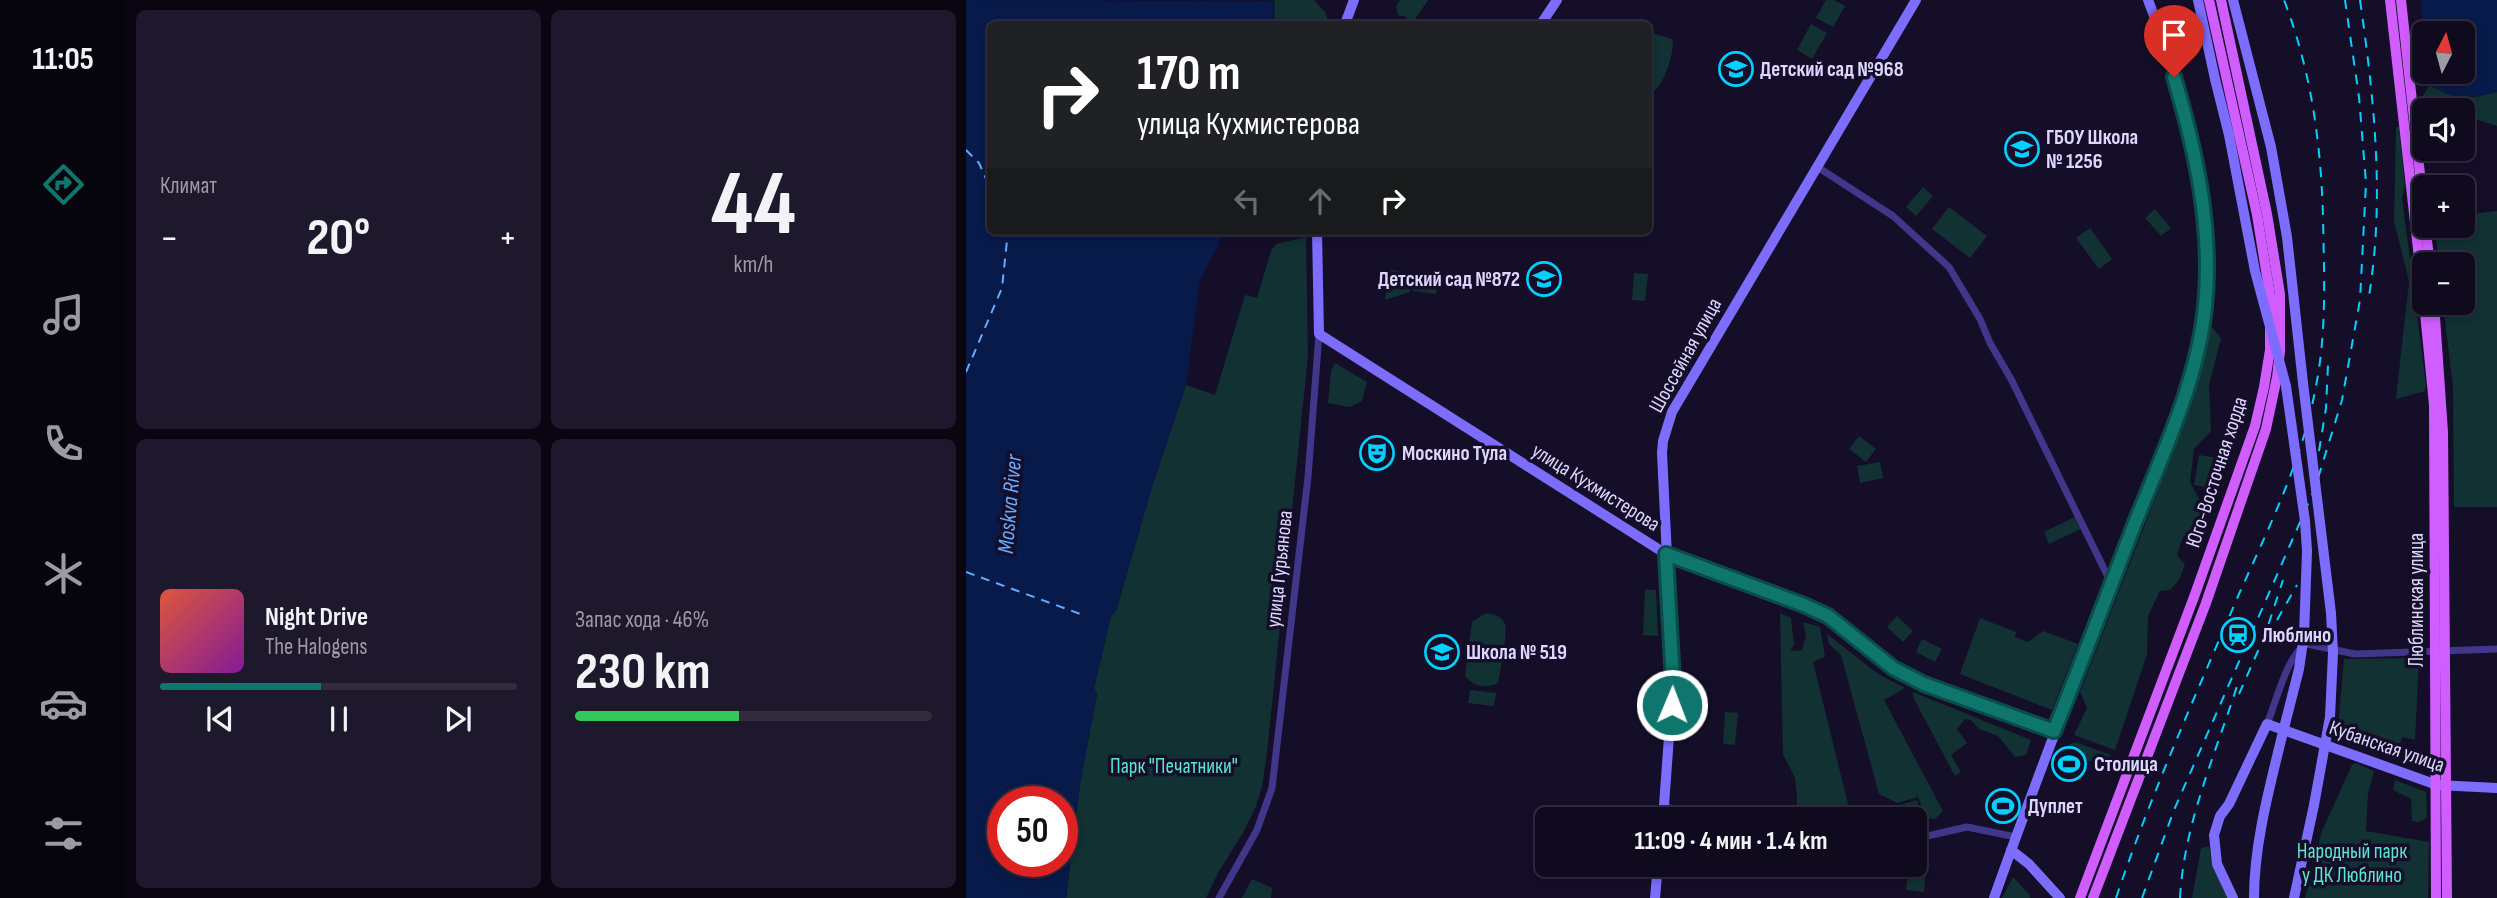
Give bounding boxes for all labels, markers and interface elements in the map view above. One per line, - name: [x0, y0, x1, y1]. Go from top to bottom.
- pin: [2144, 5, 2204, 77]
- icon: arrive: [2155, 16, 2193, 54]
- north arrow: [2412, 21, 2474, 84]
- map controls: [2412, 21, 2475, 315]
- text: 11:05: [32, 40, 94, 79]
- text: 170 m: [1137, 45, 1241, 104]
- icon: right: [1022, 49, 1113, 140]
- school or university icon: Детский сад №968: [1717, 50, 1755, 88]
- place label: Детский сад №968: [1760, 57, 1904, 82]
- button: sound: [2412, 98, 2475, 161]
- text: улица Кухмистерова: [1137, 105, 1360, 144]
- place label: ГБОУ Школа № 1256: [2046, 125, 2138, 174]
- school or university icon: ГБОУ Школа № 1256: [2003, 130, 2041, 168]
- text: 44: [711, 151, 796, 260]
- icon: directions: [39, 160, 88, 209]
- text: Климат: [160, 172, 217, 200]
- button: +: [2412, 175, 2475, 238]
- icon: left: [1228, 182, 1266, 220]
- icon: ahead: [1301, 182, 1339, 220]
- icon: right: [1374, 182, 1412, 220]
- text: 20°: [307, 207, 370, 270]
- text: −: [160, 216, 179, 261]
- text: +: [498, 216, 517, 261]
- text: km/h: [734, 251, 773, 279]
- button: −: [2412, 252, 2475, 315]
- school or university icon: Детский сад №872: [1525, 260, 1563, 298]
- place label: Детский сад №872: [1378, 267, 1520, 292]
- icon: music: [39, 290, 88, 339]
- street label: Шоссейная улица: [1644, 294, 1727, 417]
- street label: Юго-Восточная хорда: [2180, 394, 2253, 551]
- icon: phone: [39, 419, 88, 468]
- theatre icon: Москино Тула: [1358, 434, 1396, 472]
- street label: улица Кухмистерова: [1527, 438, 1664, 537]
- place label: Москино Тула: [1402, 441, 1507, 466]
- water label: Moskva River: [992, 452, 1028, 555]
- street label: улица Гурьянова: [1261, 509, 1298, 629]
- street label: Люблинская улица: [2404, 533, 2429, 667]
- icon: climate: [39, 549, 88, 598]
- text: Night Drive: [265, 602, 368, 633]
- text: Запас хода · 46%: [575, 606, 709, 634]
- station icon: Люблино: [2219, 616, 2257, 654]
- place label: Люблино: [2262, 623, 2331, 648]
- text: The Halogens: [265, 633, 368, 661]
- school or university icon: Школа № 519: [1423, 633, 1461, 671]
- place label: Школа № 519: [1466, 640, 1567, 665]
- text: 230 km: [575, 641, 710, 704]
- position arrow: [1635, 668, 1709, 742]
- icon: car: [39, 679, 88, 728]
- icon: previous: [201, 700, 239, 738]
- icon: pause: [320, 700, 358, 738]
- icon: next: [439, 700, 477, 738]
- street label: Кубанская улица: [2326, 715, 2448, 778]
- sports icon: Столица: [2050, 745, 2088, 783]
- place label: Столица: [2094, 752, 2158, 777]
- park label: Парк "Печатники": [1110, 754, 1238, 779]
- speed limit sign: 50: [987, 786, 1078, 877]
- sports icon: Дуплет: [1984, 787, 2022, 825]
- place label: Дуплет: [2028, 794, 2083, 819]
- icon: filters: [39, 809, 88, 858]
- text: 11:09 · 4 мин · 1.4 km: [1634, 826, 1828, 857]
- park label: Народный парк у ДК Люблино: [2297, 839, 2407, 888]

